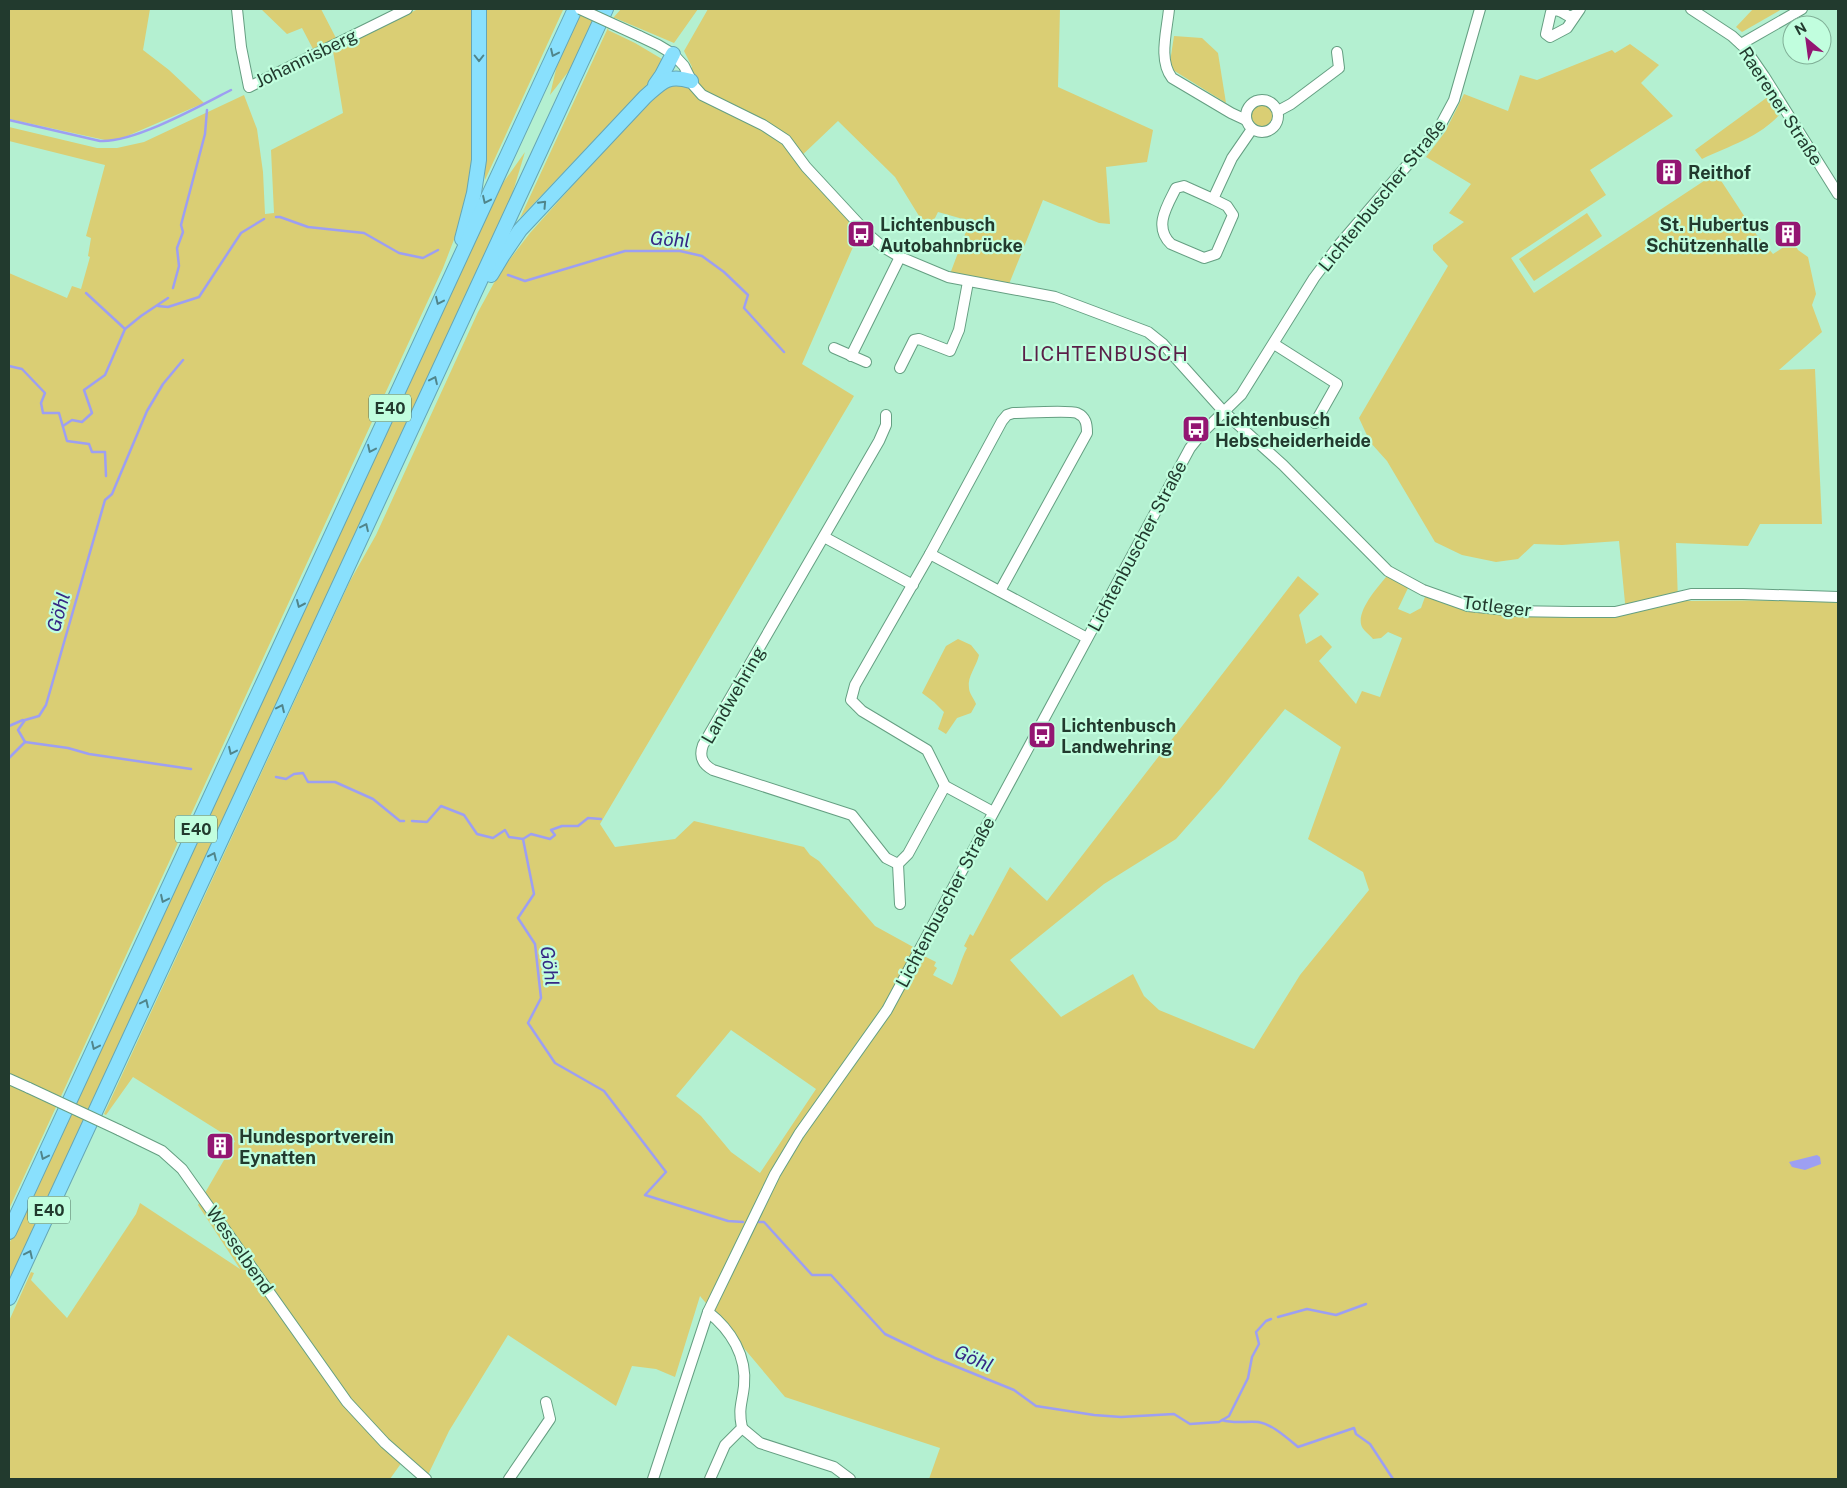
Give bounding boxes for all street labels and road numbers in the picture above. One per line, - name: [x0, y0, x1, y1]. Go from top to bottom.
- street label: Johannisberg: [252, 24, 360, 92]
- street label: Raerener Straße: [1735, 43, 1827, 169]
- street label: Lichtenbuscher Straße: [1314, 115, 1450, 275]
- road number: E40: [369, 394, 411, 422]
- street label: Lichtenbuscher Straße: [1083, 457, 1191, 635]
- street label: Totleger: [1461, 591, 1533, 621]
- street label: Landwehring: [697, 643, 769, 747]
- street label: Lichtenbuscher Straße: [891, 813, 999, 991]
- road number: E40: [175, 816, 217, 842]
- road number: E40: [28, 1196, 70, 1224]
- street label: Wesselbend: [202, 1202, 278, 1298]

